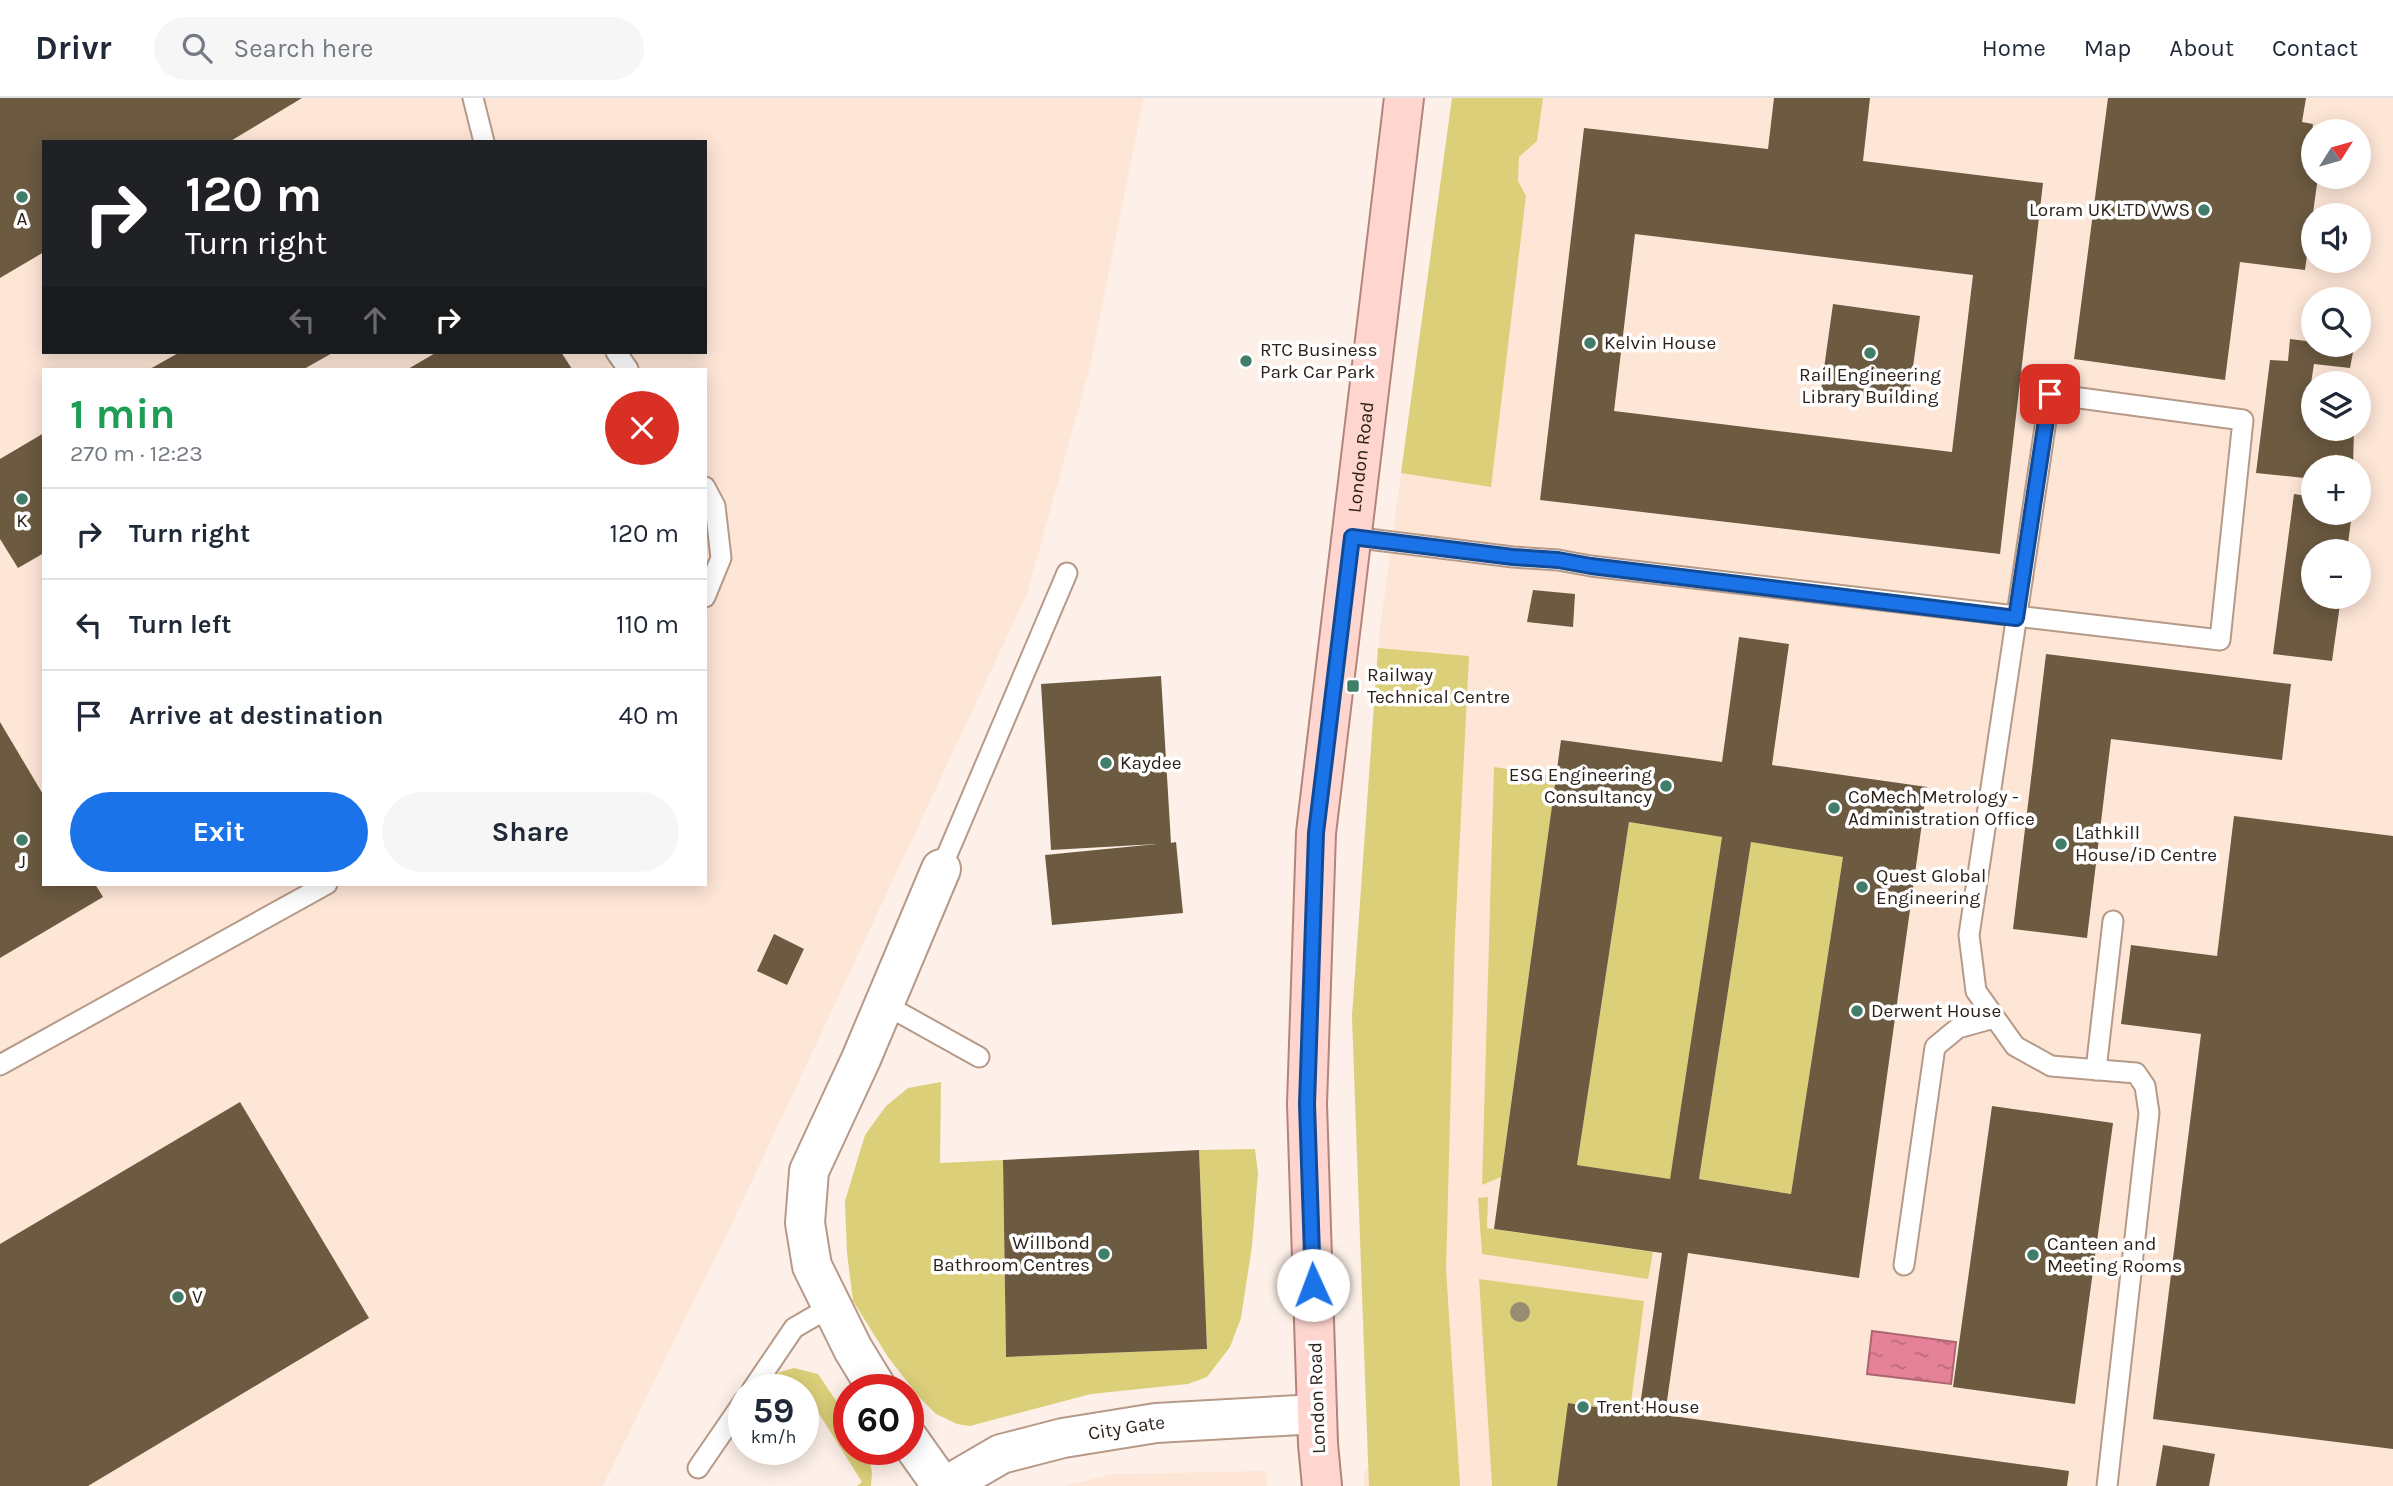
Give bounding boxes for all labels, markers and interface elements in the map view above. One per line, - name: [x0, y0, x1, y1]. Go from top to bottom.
- search box: [154, 17, 644, 80]
- text: Drivr: [35, 29, 112, 67]
- icon: search: [178, 29, 216, 67]
- text: Search here: [234, 33, 373, 64]
- text: Home: [1982, 34, 2046, 62]
- text: Map: [2084, 34, 2131, 62]
- text: About: [2169, 34, 2234, 62]
- text: Contact: [2272, 34, 2358, 62]
- north arrow: [2301, 119, 2371, 189]
- map controls: [2301, 119, 2371, 609]
- text: 120 m: [185, 166, 322, 223]
- icon: right: [70, 168, 161, 259]
- marker: A: [14, 189, 30, 205]
- place label: Loram UK LTD VWS: [2029, 199, 2190, 221]
- marker: Loram UK LTD VWS: [2196, 202, 2212, 218]
- button: sound: [2301, 203, 2371, 273]
- place label: A: [17, 208, 28, 230]
- text: Turn right: [185, 225, 327, 262]
- button: search: [2301, 287, 2371, 357]
- icon: left: [283, 301, 321, 339]
- icon: ahead: [356, 301, 394, 339]
- icon: right: [429, 301, 467, 339]
- place label: Kelvin House: [1604, 332, 1716, 354]
- marker: Kelvin House: [1582, 335, 1598, 351]
- place label: RTC Business Park Car Park: [1260, 339, 1377, 383]
- marker: Rail Engineering Library Building: [1862, 345, 1878, 361]
- marker: RTC Business Park Car Park: [1238, 353, 1254, 369]
- place label: Rail Engineering Library Building: [1799, 364, 1941, 408]
- pin: [2020, 364, 2080, 424]
- button: layers: [2301, 371, 2371, 441]
- icon: arrive: [2031, 375, 2069, 413]
- text: 1 min: [70, 389, 175, 439]
- button: close: [605, 391, 679, 465]
- street label: London Road: [1343, 400, 1379, 514]
- text: 270 m · 12:23: [70, 440, 203, 467]
- button: +: [2301, 455, 2371, 525]
- marker: K: [14, 491, 30, 507]
- place label: K: [16, 510, 28, 532]
- icon: right: [70, 515, 108, 553]
- text: Turn right: [129, 518, 250, 549]
- text: 120 m: [609, 518, 679, 549]
- button: −: [2301, 539, 2371, 609]
- icon: left: [70, 606, 108, 644]
- text: Turn left: [129, 609, 231, 640]
- text: 110 m: [616, 609, 679, 640]
- place label: Railway Technical Centre: [1367, 664, 1510, 708]
- marker: Railway Technical Centre: [1345, 678, 1361, 694]
- icon: arrive: [70, 697, 108, 735]
- text: Arrive at destination: [129, 700, 383, 731]
- text: 40 m: [619, 700, 679, 731]
- place label: Kaydee: [1120, 752, 1182, 774]
- marker: Kaydee: [1098, 755, 1114, 771]
- place label: ESG Engineering Consultancy: [1509, 764, 1652, 808]
- marker: ESG Engineering Consultancy: [1658, 778, 1674, 794]
- place label: CoMech Metrology - Administration Office: [1848, 786, 2035, 830]
- button: Exit: [70, 792, 368, 872]
- button: Share: [382, 792, 679, 872]
- marker: CoMech Metrology - Administration Office: [1826, 800, 1842, 816]
- place label: Lathkill House/iD Centre: [2075, 822, 2217, 866]
- marker: J: [14, 832, 30, 848]
- marker: Lathkill House/iD Centre: [2053, 836, 2069, 852]
- place label: J: [18, 851, 26, 873]
- place label: Quest Global Engineering: [1876, 865, 1986, 909]
- marker: Quest Global Engineering: [1854, 879, 1870, 895]
- place label: Derwent House: [1871, 1000, 2001, 1022]
- marker: Derwent House: [1849, 1003, 1865, 1019]
- place label: Willbond Bathroom Centres: [933, 1232, 1090, 1276]
- place label: Canteen and Meeting Rooms: [2047, 1233, 2182, 1277]
- marker: Willbond Bathroom Centres: [1096, 1246, 1112, 1262]
- marker: Canteen and Meeting Rooms: [2025, 1247, 2041, 1263]
- position arrow: [1276, 1248, 1350, 1322]
- place label: V: [192, 1286, 203, 1308]
- marker: V: [170, 1289, 186, 1305]
- street label: London Road: [1304, 1342, 1330, 1454]
- speed limit sign: 60: [833, 1374, 924, 1465]
- text: 59: [753, 1390, 794, 1431]
- place label: Trent House: [1597, 1396, 1699, 1418]
- marker: Trent House: [1575, 1399, 1591, 1415]
- street label: City Gate: [1087, 1412, 1165, 1445]
- text: km/h: [751, 1426, 796, 1448]

